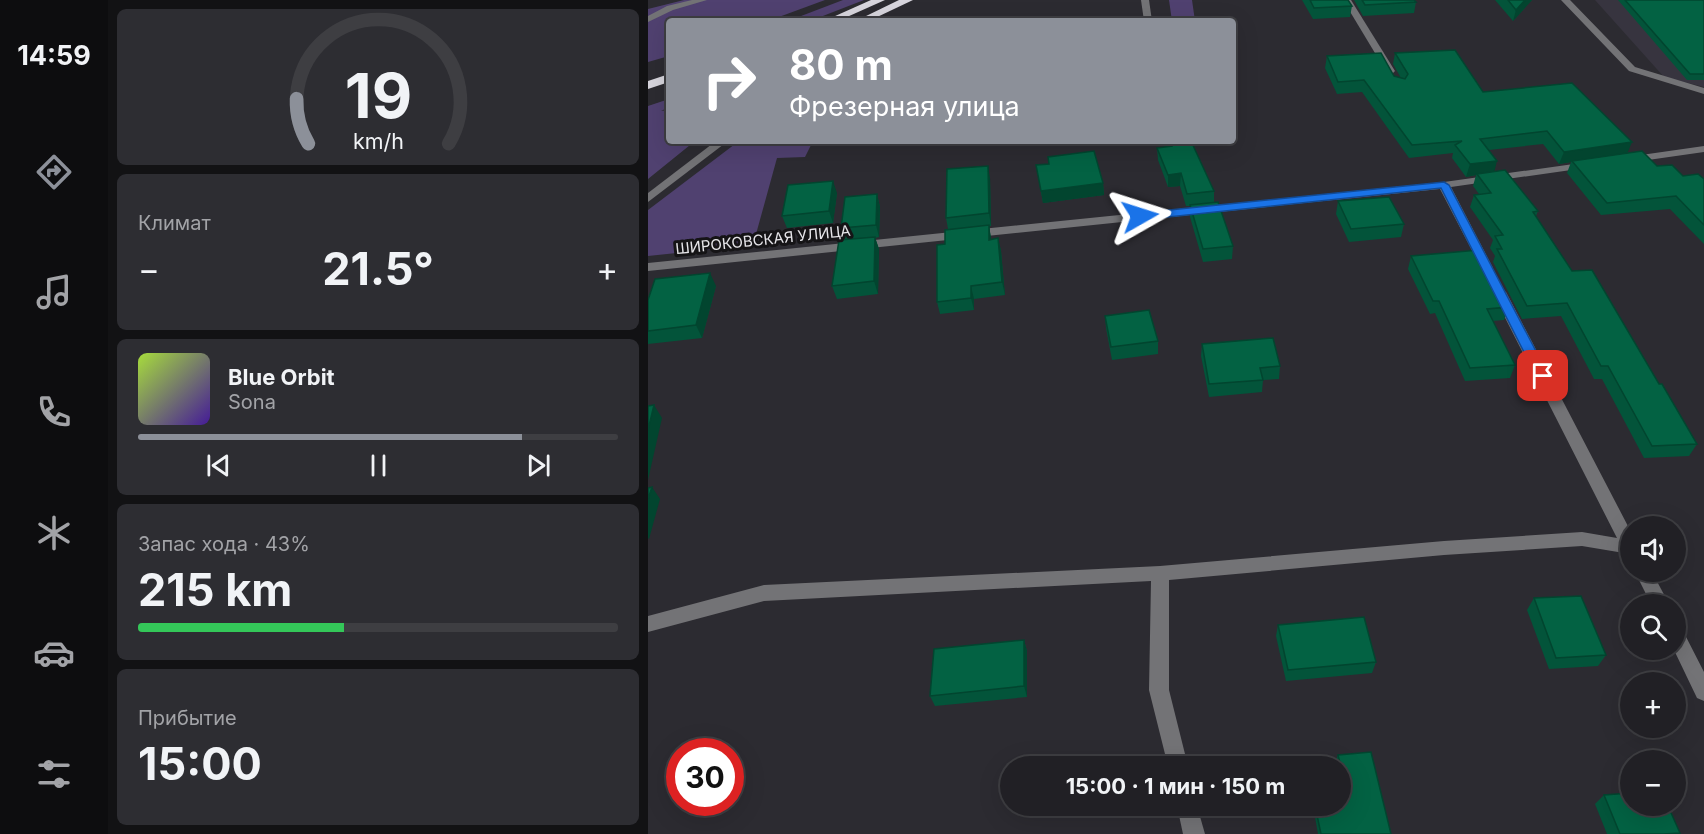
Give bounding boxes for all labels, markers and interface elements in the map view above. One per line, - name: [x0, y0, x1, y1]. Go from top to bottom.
- text: 14:59: [17, 39, 91, 72]
- text: 80 m: [789, 39, 893, 90]
- icon: right: [690, 42, 768, 120]
- text: 19: [344, 58, 412, 133]
- text: Фрезерная улица: [789, 90, 1020, 123]
- text: km/h: [353, 128, 403, 154]
- icon: directions: [33, 151, 75, 193]
- position arrow: [1108, 184, 1172, 248]
- text: Климат: [138, 211, 211, 235]
- street label: ШИРОКОВСКАЯ УЛИЦА: [674, 221, 851, 258]
- text: 21.5°: [322, 241, 434, 296]
- text: −: [138, 249, 160, 289]
- text: +: [596, 249, 618, 289]
- icon: music: [33, 271, 75, 313]
- pin: [1517, 350, 1568, 401]
- icon: arrive: [1526, 359, 1559, 392]
- text: Blue Orbit: [228, 364, 335, 390]
- text: Sona: [228, 390, 276, 414]
- icon: phone: [33, 391, 75, 433]
- icon: previous: [202, 449, 235, 482]
- icon: pause: [362, 449, 395, 482]
- icon: next: [522, 449, 555, 482]
- icon: climate: [33, 512, 75, 554]
- map controls: [1620, 516, 1686, 816]
- button: sound: [1620, 516, 1686, 582]
- text: Запас хода · 43%: [138, 532, 310, 556]
- text: 215 km: [138, 562, 292, 617]
- button: search: [1620, 594, 1686, 660]
- icon: car: [33, 632, 75, 674]
- button: +: [1620, 672, 1686, 738]
- text: Прибытие: [138, 706, 237, 730]
- text: 15:00: [138, 736, 262, 791]
- speed limit sign: 30: [666, 738, 744, 816]
- button: −: [1620, 750, 1686, 816]
- icon: filters: [33, 753, 75, 795]
- text: 15:00 · 1 мин · 150 m: [1066, 773, 1285, 799]

